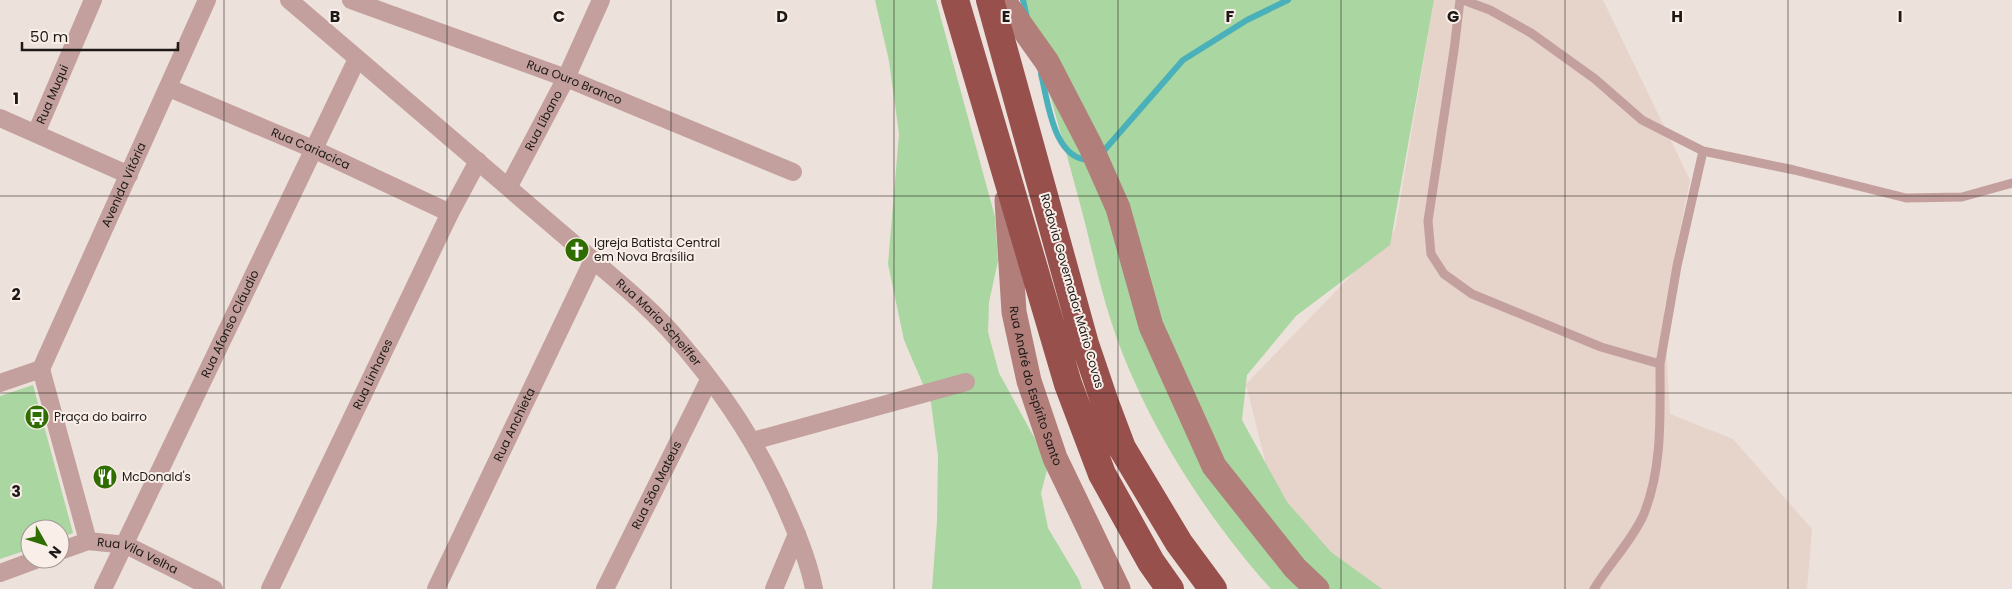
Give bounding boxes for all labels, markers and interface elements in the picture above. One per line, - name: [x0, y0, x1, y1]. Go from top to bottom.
- text: B: [330, 5, 340, 28]
- text: C: [553, 5, 565, 28]
- text: D: [776, 5, 788, 28]
- text: E: [1002, 5, 1010, 28]
- text: F: [1226, 5, 1235, 28]
- text: G: [1447, 5, 1459, 28]
- text: H: [1671, 5, 1683, 28]
- text: I: [1898, 5, 1902, 28]
- scale bar: [22, 20, 179, 52]
- text: 50 m: [30, 26, 68, 47]
- street label: Rua Ouro Branco: [524, 55, 625, 108]
- street label: Rua Muqui: [32, 62, 72, 127]
- text: 1: [13, 87, 19, 110]
- street label: Rua Líbano: [520, 87, 566, 154]
- street label: Rua Cariacica: [269, 123, 353, 173]
- street label: Avenida Vitória: [97, 140, 150, 230]
- street label: Rodovia Governador Mário Covas: [1037, 192, 1108, 390]
- place label: Igreja Batista Central em Nova Brasília: [594, 234, 720, 265]
- church icon: Igreja Batista Central em Nova Brasília: [564, 237, 590, 263]
- street label: Rua Afonso Cláudio: [197, 267, 263, 380]
- street label: Rua Maria Scheiffer: [613, 275, 706, 370]
- text: 2: [11, 283, 21, 306]
- street label: Rua André do Espírito Santo: [1006, 305, 1067, 469]
- street label: Rua Linhares: [348, 336, 396, 412]
- street label: Rua Anchieta: [489, 385, 539, 464]
- bus stop icon: Praça do bairro: [24, 404, 50, 430]
- place label: Praça do bairro: [54, 408, 147, 425]
- street label: Rua São Mateus: [627, 438, 685, 532]
- restaurant icon: McDonald's: [92, 464, 118, 490]
- place label: McDonald's: [122, 468, 191, 485]
- text: 3: [11, 480, 21, 503]
- north arrow: [20, 519, 70, 569]
- street label: Rua Vila Velha: [96, 533, 181, 578]
- text: N: [44, 542, 66, 563]

